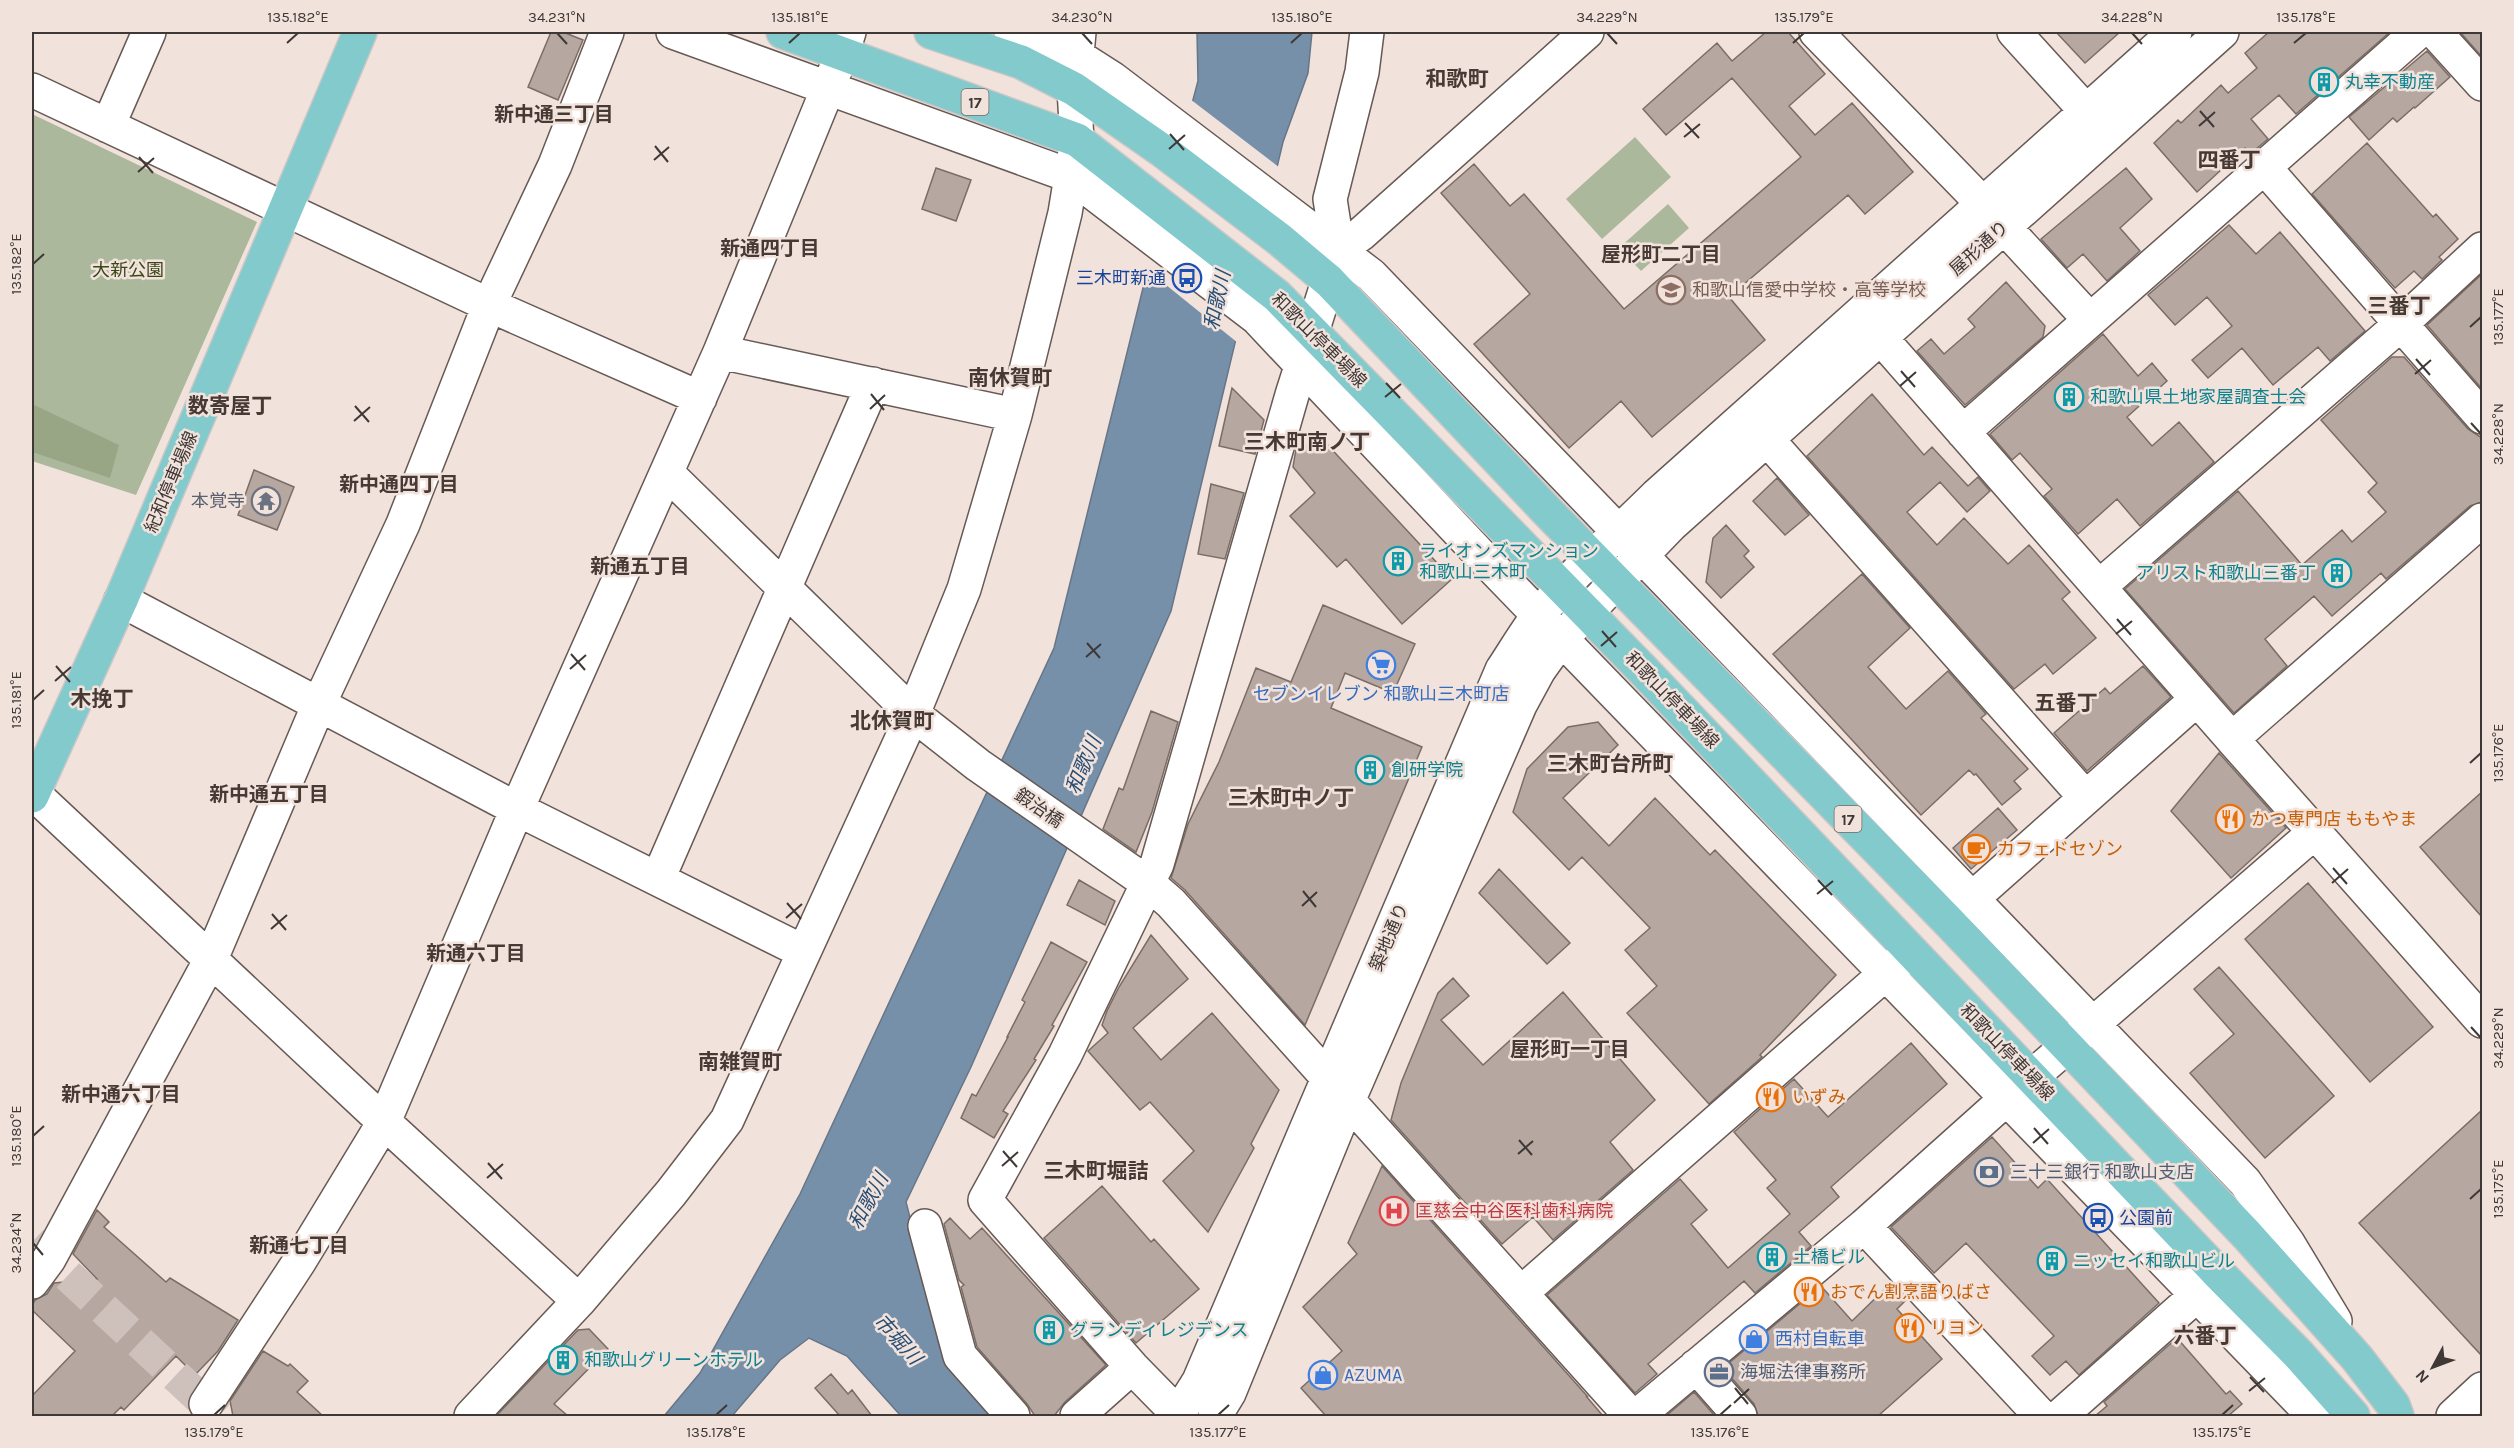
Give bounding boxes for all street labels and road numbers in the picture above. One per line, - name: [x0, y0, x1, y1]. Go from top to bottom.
- road number: 17: [962, 89, 988, 115]
- street label: 屋形通り: [1945, 216, 2013, 280]
- street label: 和歌山停車場線: [1267, 288, 1371, 392]
- street label: 紀和停車場線: [140, 428, 202, 536]
- street label: 和歌山停車場線: [1620, 647, 1724, 753]
- street label: 鍜治橋: [1011, 784, 1067, 832]
- road number: 17: [1834, 806, 1862, 832]
- street label: 築地通り: [1365, 900, 1413, 974]
- street label: 和歌山停車場線: [1955, 999, 2059, 1105]

